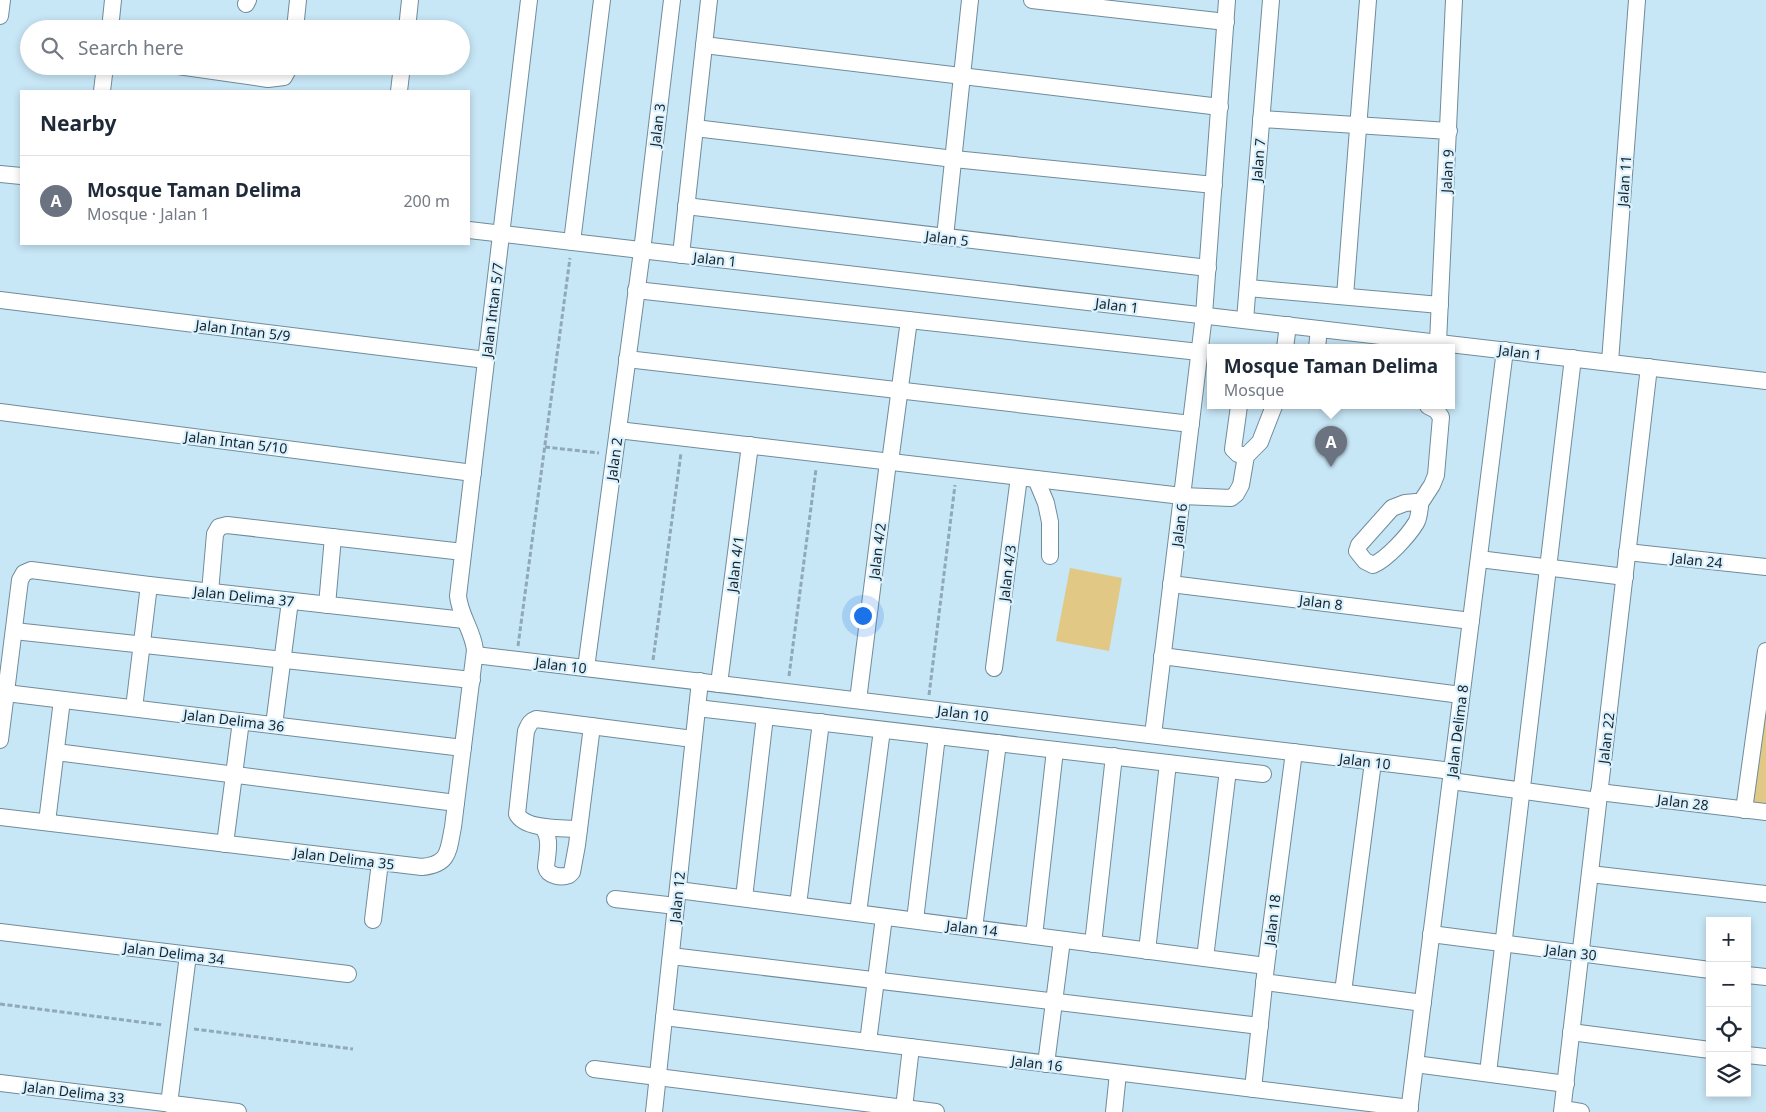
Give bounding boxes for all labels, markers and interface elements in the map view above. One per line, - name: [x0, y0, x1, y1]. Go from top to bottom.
- search box: [20, 20, 470, 75]
- icon: search: [38, 34, 66, 62]
- text: Search here: [78, 35, 184, 61]
- street label: Jalan 3: [645, 102, 669, 150]
- text: Nearby: [40, 109, 116, 137]
- street label: Jalan 7: [1246, 138, 1269, 184]
- street label: Jalan 9: [1436, 149, 1458, 195]
- street label: Jalan 11: [1613, 155, 1635, 209]
- text: Mosque Taman Delima: [87, 177, 302, 203]
- text: A: [50, 190, 62, 212]
- text: 200 m: [403, 190, 450, 212]
- text: Mosque · Jalan 1: [87, 203, 210, 225]
- street label: Jalan 5: [922, 226, 970, 250]
- street label: Jalan 1: [690, 247, 738, 271]
- street label: Jalan Intan 5/7: [477, 262, 507, 360]
- street label: Jalan 1: [1092, 293, 1140, 317]
- street label: Jalan Intan 5/9: [193, 315, 291, 345]
- street label: Jalan 1: [1495, 340, 1543, 364]
- popup: [1207, 344, 1455, 409]
- text: Mosque Taman Delima: [1224, 353, 1438, 379]
- text: Mosque: [1224, 379, 1284, 401]
- street label: Jalan Intan 5/10: [182, 426, 288, 458]
- pin: A: [1315, 426, 1347, 467]
- street label: Jalan 2: [601, 436, 626, 484]
- street label: Jalan 6: [1167, 502, 1191, 550]
- street label: Jalan 4/2: [864, 522, 890, 582]
- street label: Jalan 4/1: [722, 535, 748, 595]
- street label: Jalan 4/3: [994, 544, 1020, 604]
- street label: Jalan 24: [1668, 548, 1724, 572]
- street label: Jalan Delima 37: [191, 581, 295, 611]
- street label: Jalan 8: [1296, 590, 1344, 614]
- your location: [850, 603, 876, 629]
- street label: Jalan 10: [532, 652, 588, 678]
- street label: Jalan Delima 8: [1442, 684, 1472, 780]
- street label: Jalan 10: [934, 700, 990, 726]
- street label: Jalan Delima 36: [181, 704, 285, 736]
- street label: Jalan 22: [1593, 711, 1619, 767]
- street label: Jalan 10: [1336, 748, 1392, 774]
- street label: Jalan 28: [1654, 789, 1710, 815]
- street label: Jalan Delima 35: [291, 842, 395, 874]
- street label: Jalan 12: [665, 870, 689, 926]
- street label: Jalan 18: [1259, 893, 1285, 949]
- street label: Jalan 14: [943, 915, 999, 941]
- map controls: [1706, 917, 1751, 1097]
- button: +: [1706, 917, 1751, 962]
- street label: Jalan Delima 34: [121, 937, 225, 969]
- street label: Jalan 30: [1542, 939, 1598, 965]
- button: −: [1706, 962, 1751, 1007]
- button: locate: [1706, 1007, 1751, 1052]
- street label: Jalan 16: [1008, 1050, 1064, 1076]
- button: layers: [1706, 1052, 1751, 1097]
- street label: Jalan Delima 33: [21, 1076, 125, 1108]

